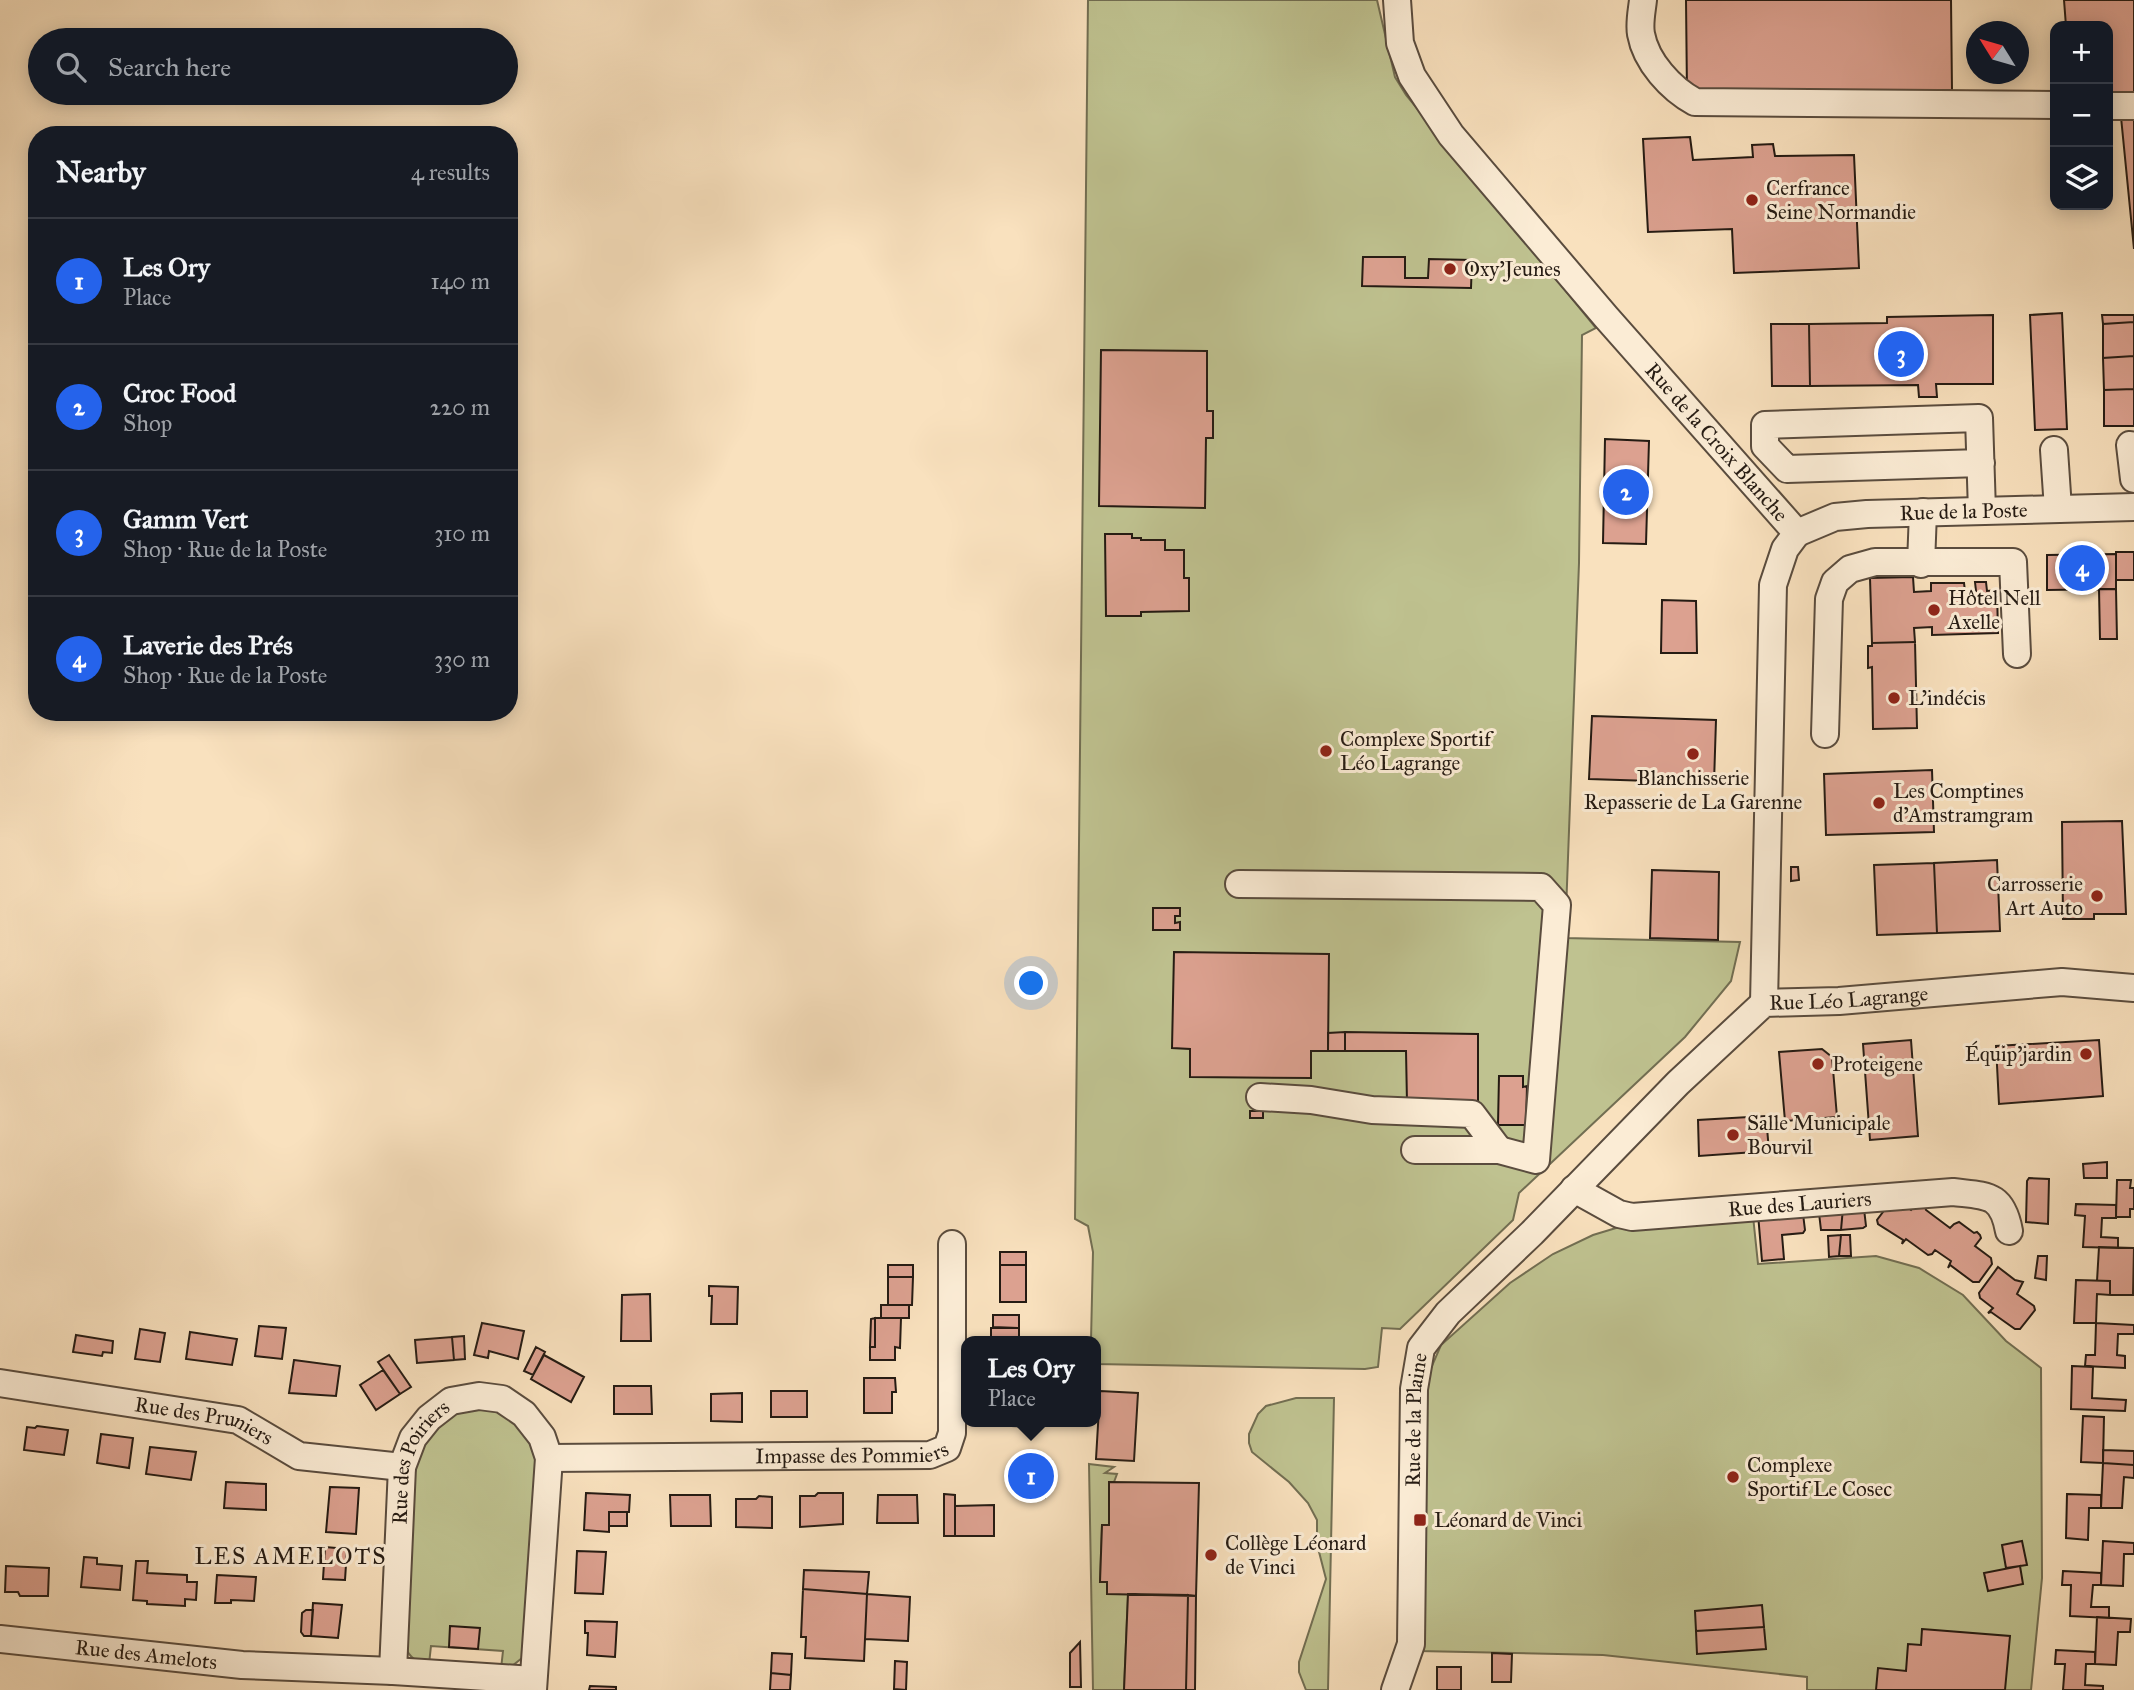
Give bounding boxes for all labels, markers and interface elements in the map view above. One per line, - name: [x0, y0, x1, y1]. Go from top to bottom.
- north arrow: [1966, 21, 2029, 84]
- map controls: [2050, 21, 2113, 210]
- button: +: [2050, 21, 2113, 84]
- search box: [28, 28, 518, 105]
- icon: search: [52, 48, 90, 86]
- text: Search here: [108, 51, 231, 83]
- button: −: [2050, 84, 2113, 147]
- button: layers: [2050, 147, 2113, 210]
- text: Nearby: [56, 154, 146, 190]
- text: 4 results: [411, 158, 490, 186]
- place label: Cerfrance Seine Normandie: [1766, 175, 1916, 225]
- marker: Cerfrance Seine Normandie: [1744, 192, 1760, 208]
- text: Les Ory: [123, 251, 210, 283]
- place label: Oxy'Jeunes: [1464, 256, 1561, 282]
- marker: Oxy'Jeunes: [1442, 261, 1458, 277]
- text: 1: [74, 267, 84, 295]
- text: 140 m: [430, 267, 490, 295]
- text: Place: [123, 283, 171, 311]
- pin: 3: [1878, 328, 1924, 380]
- street label: Rue de la Croix Blanche: [1639, 357, 1794, 527]
- text: Croc Food: [123, 377, 236, 409]
- text: 2: [73, 393, 85, 421]
- text: 220 m: [430, 393, 490, 421]
- text: Shop: [123, 409, 172, 437]
- pin: 2: [1603, 466, 1649, 518]
- street label: Rue de la Poste: [1899, 497, 2028, 526]
- text: Gamm Vert: [123, 503, 248, 535]
- text: 3: [74, 519, 84, 547]
- text: 310 m: [434, 519, 490, 547]
- text: Shop · Rue de la Poste: [123, 535, 327, 563]
- pin: 4: [2059, 542, 2105, 594]
- place label: Hôtel Nell Axelle: [1947, 585, 2041, 635]
- marker: Hôtel Nell Axelle: [1926, 602, 1942, 618]
- text: Laverie des Prés: [123, 629, 293, 661]
- text: 4: [73, 645, 85, 673]
- text: 330 m: [434, 645, 490, 673]
- text: Shop · Rue de la Poste: [123, 661, 327, 689]
- place label: L'indécis: [1908, 685, 1986, 711]
- marker: L'indécis: [1886, 690, 1902, 706]
- place label: Complexe Sportif Léo Lagrange: [1340, 726, 1494, 776]
- marker: Complexe Sportif Léo Lagrange: [1318, 743, 1334, 759]
- marker: Blanchisserie Repasserie de La Garenne: [1685, 746, 1701, 762]
- place label: Blanchisserie Repasserie de La Garenne: [1584, 765, 1803, 815]
- place label: Les Comptines d'Amstramgram: [1893, 778, 2034, 828]
- marker: Les Comptines d'Amstramgram: [1871, 795, 1887, 811]
- place label: Carrosserie Art Auto: [1987, 871, 2083, 921]
- marker: Carrosserie Art Auto: [2089, 888, 2105, 904]
- your location: [1014, 966, 1048, 1000]
- street label: Rue Léo Lagrange: [1769, 980, 1929, 1016]
- place label: Équip'jardin: [1965, 1040, 2072, 1067]
- marker: Équip'jardin: [2078, 1046, 2094, 1062]
- place label: Proteigene: [1832, 1051, 1923, 1077]
- marker: Proteigene: [1810, 1056, 1826, 1072]
- place label: Salle Municipale Bourvil: [1747, 1110, 1891, 1160]
- marker: Salle Municipale Bourvil: [1725, 1127, 1741, 1143]
- street label: Rue des Lauriers: [1727, 1185, 1872, 1222]
- popup: [961, 1336, 1101, 1427]
- street label: Rue de la Plaine: [1400, 1351, 1433, 1487]
- text: Les Ory: [988, 1352, 1074, 1384]
- text: Place: [988, 1384, 1036, 1412]
- street label: Rue des Pruniers: [133, 1391, 278, 1451]
- street label: Rue des Poiriers: [386, 1394, 455, 1525]
- street label: Impasse des Pommiers: [755, 1436, 952, 1469]
- pin: 1: [1008, 1450, 1054, 1502]
- place label: Complexe Sportif Le Cosec: [1747, 1452, 1892, 1502]
- marker: Complexe Sportif Le Cosec: [1725, 1469, 1741, 1485]
- place label: Léonard de Vinci: [1434, 1507, 1582, 1533]
- marker: Léonard de Vinci: [1412, 1512, 1428, 1528]
- place label: Collège Léonard de Vinci: [1225, 1530, 1367, 1580]
- district label: LES AMELOTS: [195, 1542, 387, 1570]
- marker: Collège Léonard de Vinci: [1203, 1547, 1219, 1563]
- street label: Rue des Amelots: [74, 1634, 218, 1675]

